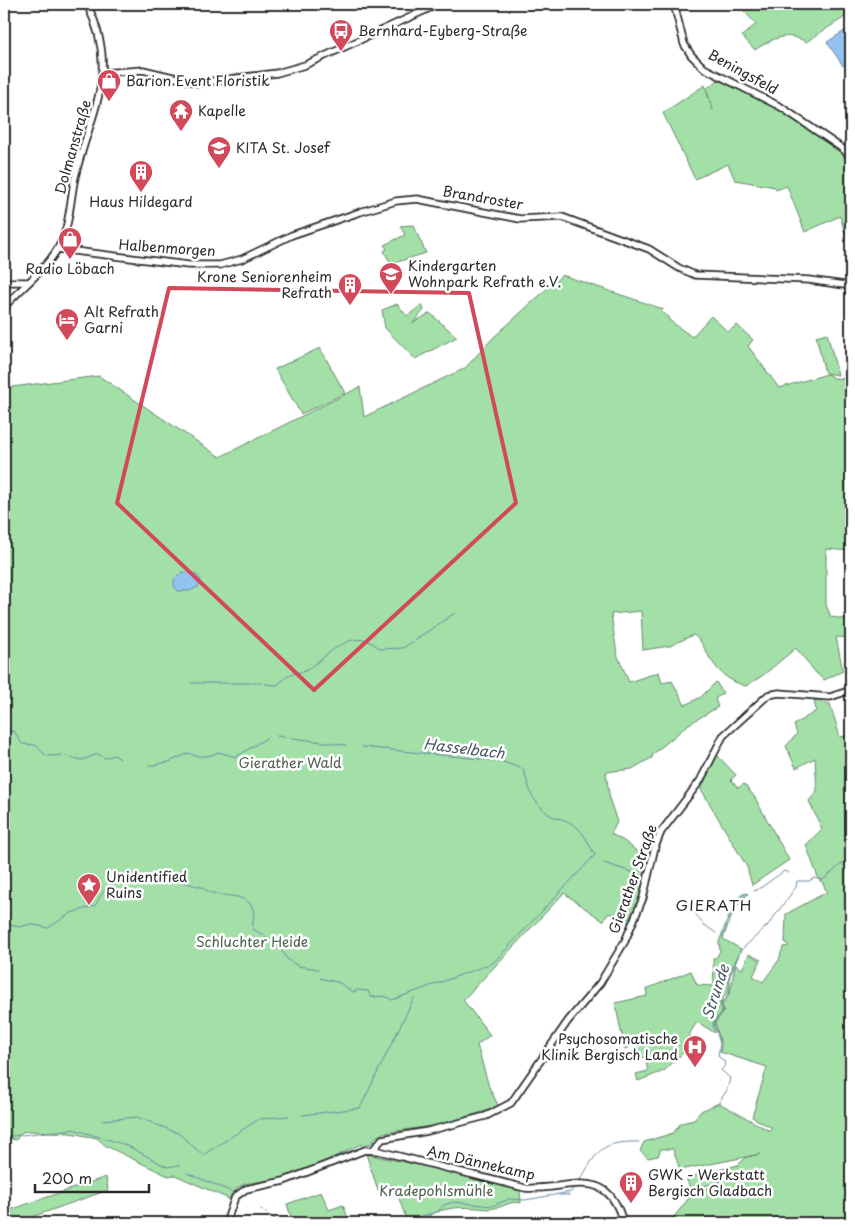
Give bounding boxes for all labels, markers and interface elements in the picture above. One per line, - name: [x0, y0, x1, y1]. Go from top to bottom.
- bus stop icon: Bernhard-Eyberg-Straße: [328, 18, 354, 52]
- place label: Bernhard-Eyberg-Straße: [358, 20, 528, 41]
- street label: Beningsfeld: [704, 44, 782, 99]
- shop icon: Barion Event Floristik: [96, 68, 122, 102]
- place label: Barion Event Floristik: [126, 70, 270, 91]
- street label: Dolmanstraße: [49, 97, 96, 197]
- temple icon: Kapelle: [168, 98, 194, 132]
- place label: Kapelle: [198, 100, 246, 121]
- school or university icon: KITA St. Josef: [206, 135, 232, 169]
- place label: KITA St. Josef: [236, 137, 331, 158]
- building icon: Haus Hildegard: [128, 159, 154, 193]
- street label: Brandroster: [441, 180, 525, 215]
- place label: Haus Hildegard: [89, 191, 193, 212]
- shop icon: Radio Löbach: [57, 226, 83, 260]
- street label: Halbenmorgen: [118, 234, 216, 261]
- place label: Kindergarten Wohnpark Refrath e.V.: [408, 255, 562, 292]
- place label: Radio Löbach: [25, 258, 115, 279]
- school or university icon: Kindergarten Wohnpark Refrath e.V.: [378, 261, 404, 295]
- place label: Krone Seniorenheim Refrath: [197, 266, 332, 303]
- building icon: Krone Seniorenheim Refrath: [337, 272, 363, 306]
- place label: Alt Refrath Garni: [84, 301, 159, 338]
- hotel icon: Alt Refrath Garni: [54, 307, 80, 341]
- water label: Hasselbach: [422, 731, 506, 764]
- park label: Gierather Wald: [238, 752, 342, 773]
- street label: Gierather Straße: [603, 821, 662, 936]
- place label: Unidentified Ruins: [106, 866, 187, 903]
- place icon: Unidentified Ruins: [76, 872, 102, 906]
- district label: GIERATH: [676, 893, 752, 916]
- park label: Schluchter Heide: [196, 931, 308, 952]
- water label: Strunde: [695, 960, 734, 1022]
- place label: Psychosomatische Klinik Bergisch Land: [541, 1028, 678, 1065]
- hospital icon: Psychosomatische Klinik Bergisch Land: [682, 1034, 708, 1068]
- street label: Am Dännekamp: [425, 1140, 537, 1185]
- scale bar: [35, 1162, 149, 1194]
- place label: GWK - Werkstatt Bergisch Gladbach: [648, 1164, 772, 1201]
- text: 200 m: [42, 1166, 92, 1189]
- building icon: GWK - Werkstatt Bergisch Gladbach: [618, 1170, 644, 1204]
- park label: Kradepohlsmühle: [379, 1180, 493, 1201]

